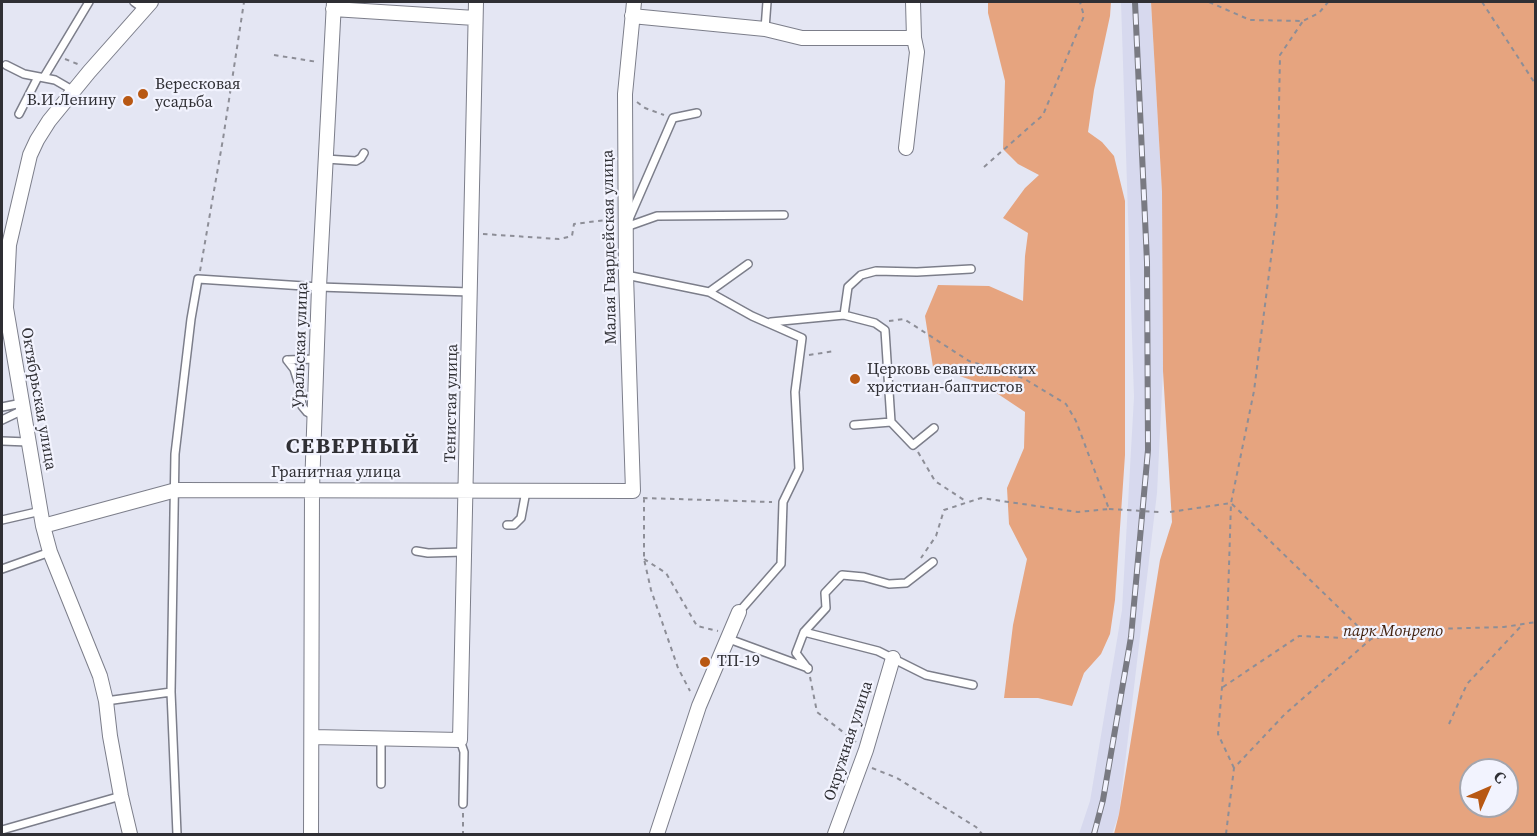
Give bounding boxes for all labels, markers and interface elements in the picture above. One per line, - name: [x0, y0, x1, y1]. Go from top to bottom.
- place label: Вересковая усадьба: [155, 75, 241, 113]
- marker: Вересковая усадьба: [136, 87, 150, 101]
- place label: В.И.Ленину: [27, 91, 116, 111]
- marker: В.И.Ленину: [121, 94, 135, 108]
- street label: Малая Гвардейская улица: [599, 150, 621, 344]
- street label: Уральская улица: [289, 282, 313, 408]
- street label: Октябрьская улица: [16, 326, 60, 472]
- street label: Тенистая улица: [441, 344, 463, 462]
- place label: Церковь евангельских христиан-баптистов: [867, 360, 1036, 398]
- marker: Церковь евангельских христиан-баптистов: [848, 372, 862, 386]
- district label: СЕВЕРНЫЙ: [286, 434, 420, 460]
- street label: Гранитная улица: [271, 463, 401, 483]
- park label: парк Монрепо: [1343, 622, 1443, 642]
- place label: ТП-19: [717, 652, 760, 672]
- marker: ТП-19: [698, 655, 712, 669]
- street label: Окружная улица: [821, 679, 877, 803]
- north arrow: [1459, 758, 1519, 818]
- text: С: [1489, 765, 1512, 788]

